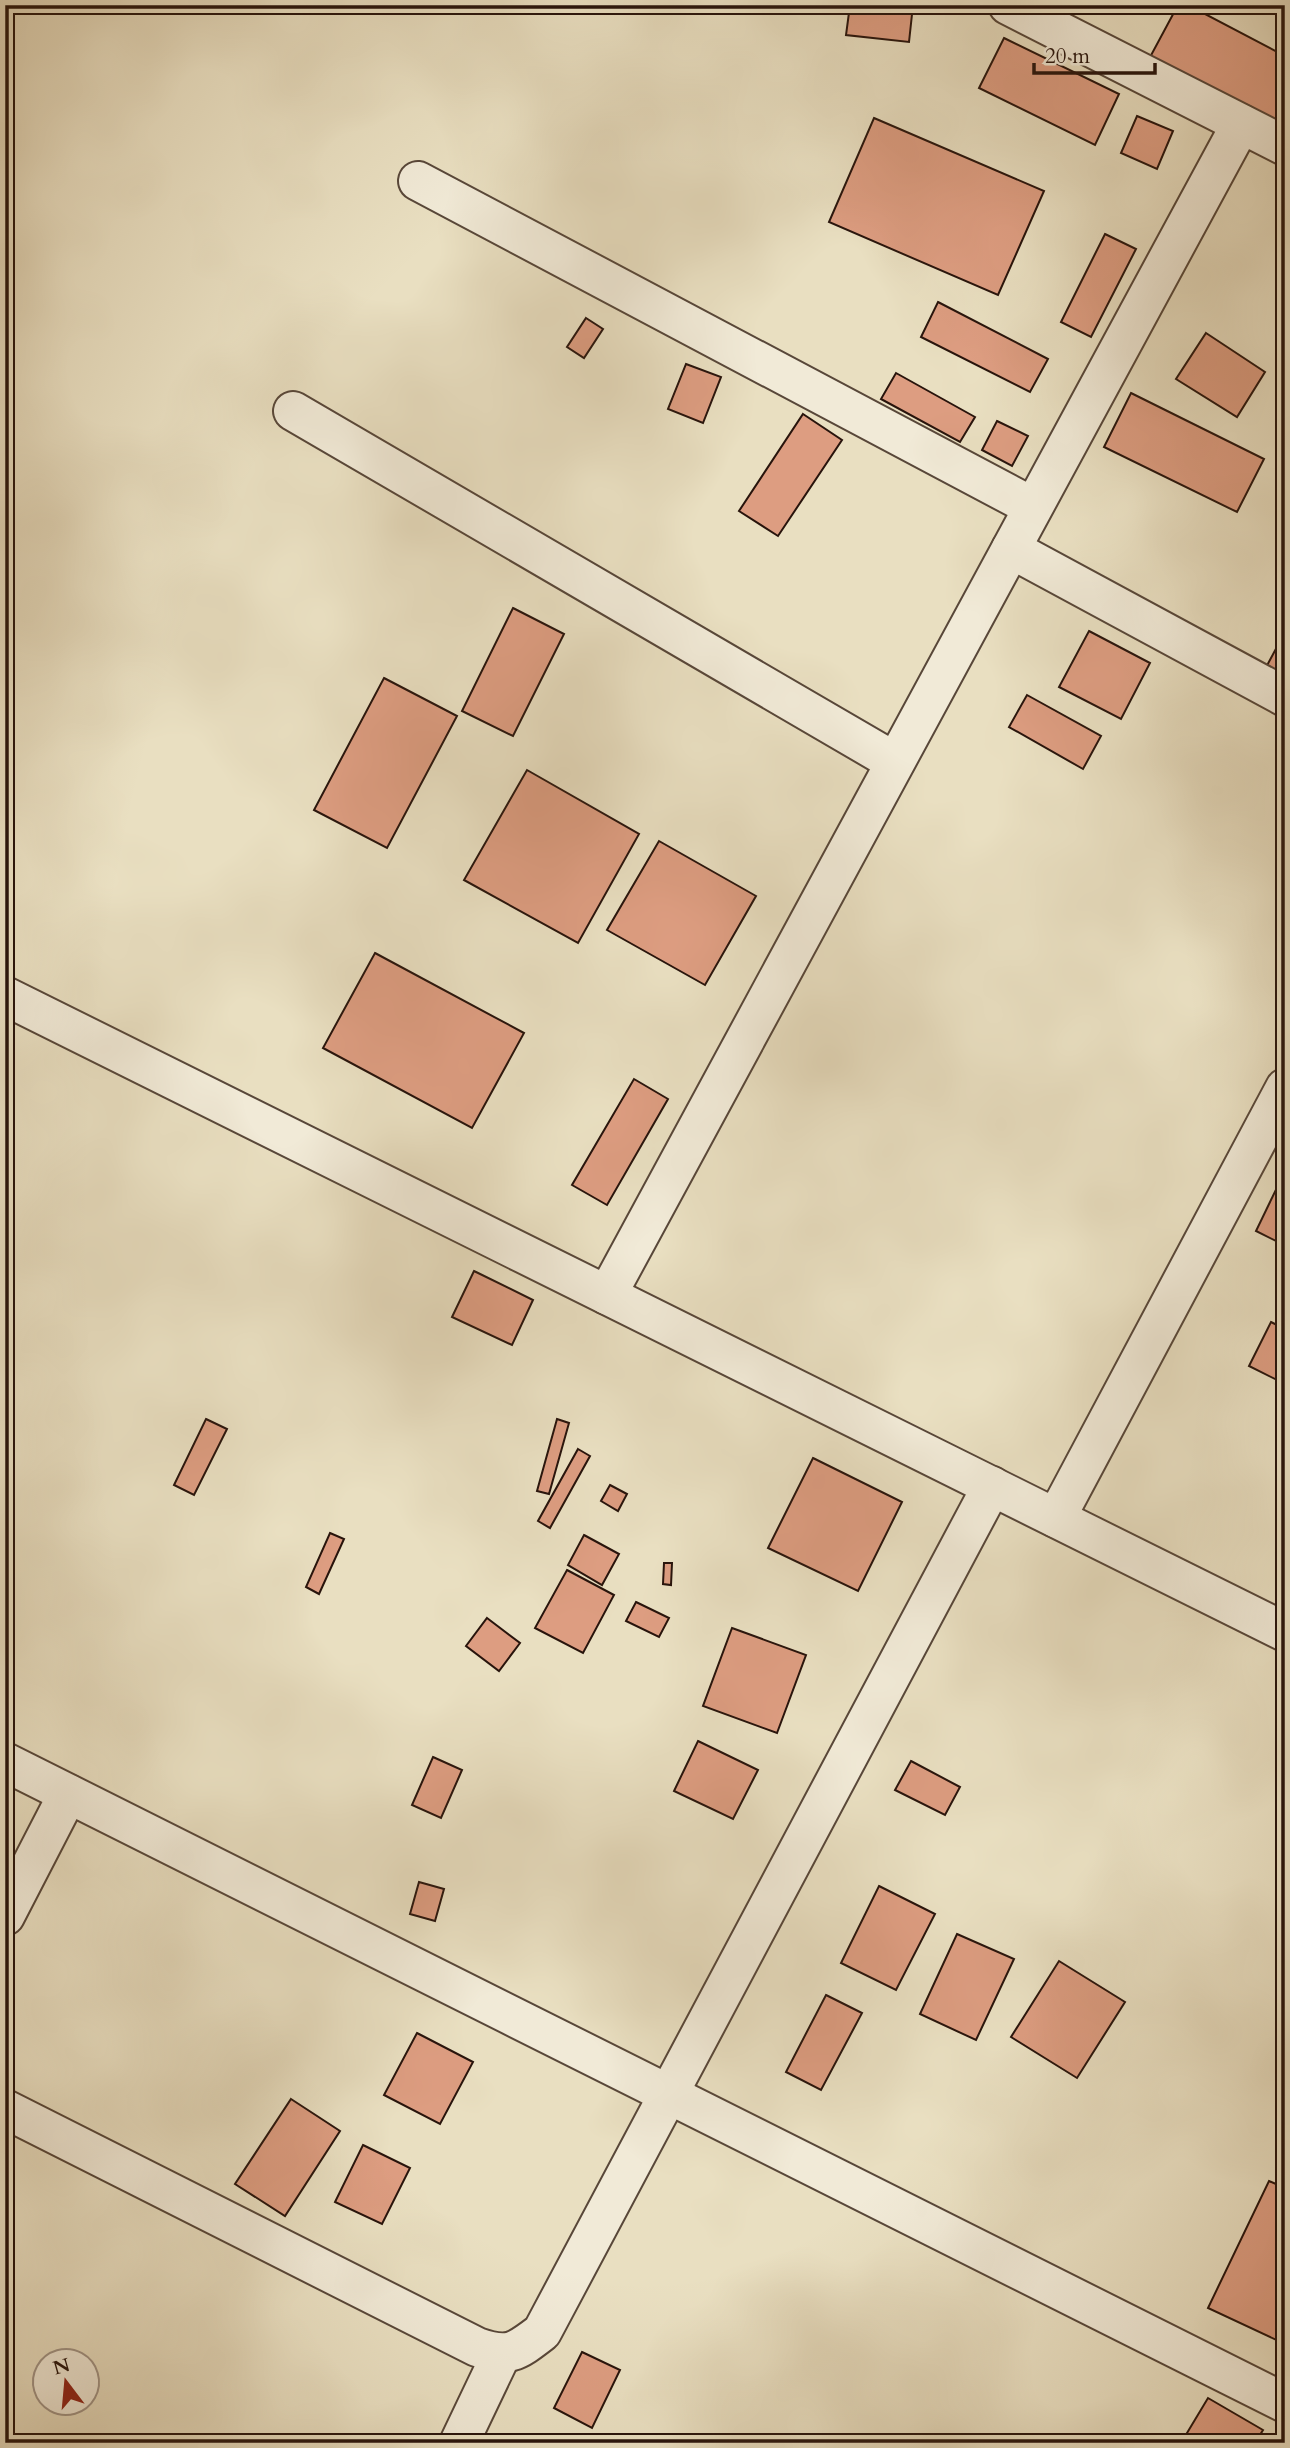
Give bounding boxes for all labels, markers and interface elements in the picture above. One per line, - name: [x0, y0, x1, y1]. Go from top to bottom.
- scale bar: [1034, 32, 1155, 76]
- text: 20 m: [1045, 42, 1090, 71]
- north arrow: [32, 2346, 102, 2416]
- text: N: [50, 2352, 74, 2381]

